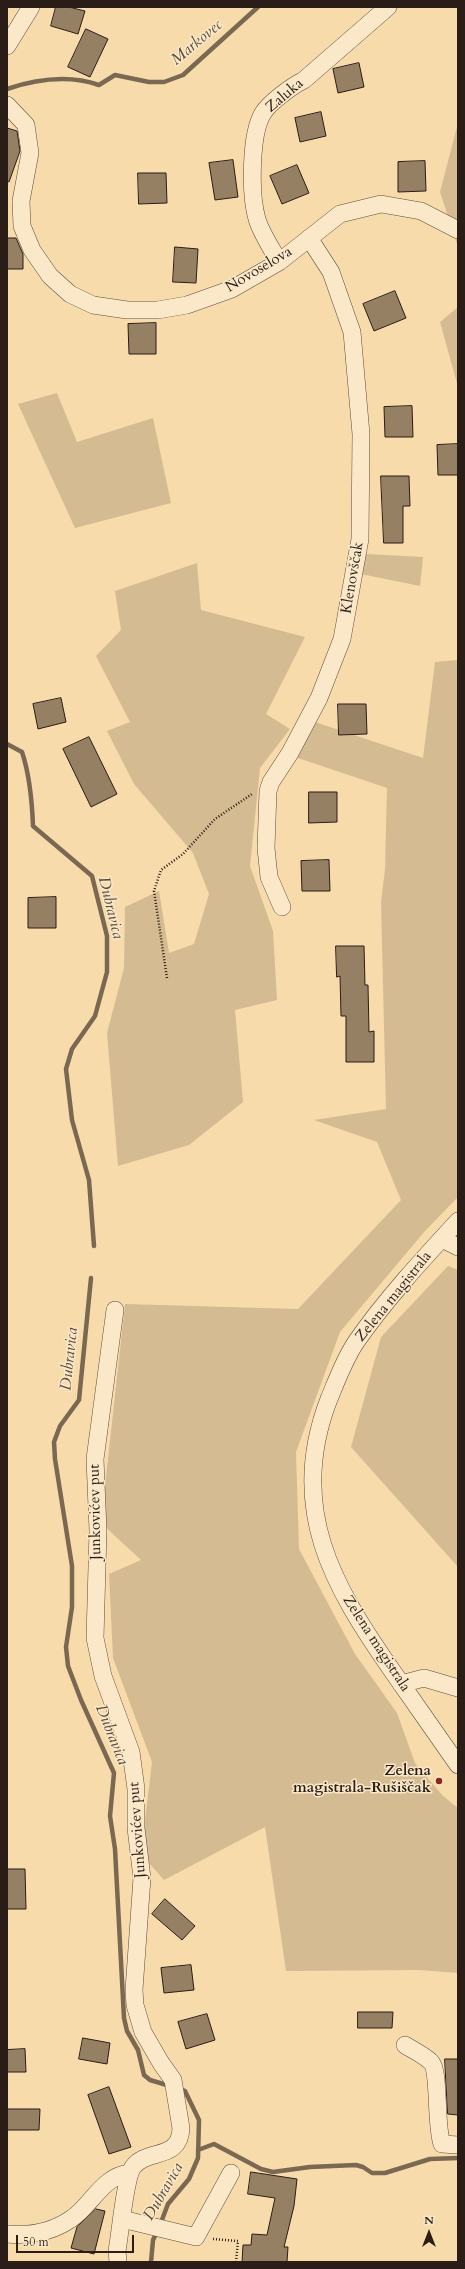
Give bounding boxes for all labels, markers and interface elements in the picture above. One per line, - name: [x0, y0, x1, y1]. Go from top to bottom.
- water label: Markovec: [167, 16, 227, 70]
- street label: Zaluka: [262, 75, 308, 117]
- street label: Novoselova: [222, 243, 296, 297]
- street label: Klenovščak: [338, 541, 368, 615]
- water label: Dubravica: [93, 875, 127, 941]
- street label: Zelena magistrala: [352, 1248, 436, 1346]
- water label: Dubravica: [57, 1326, 83, 1392]
- street label: Junkovićev put: [86, 1464, 106, 1560]
- street label: Zelena magistrala: [338, 1593, 414, 1695]
- water label: Dubravica: [90, 1702, 132, 1768]
- place label: Zelena magistrala-Rušiščak: [293, 1763, 431, 1798]
- marker: Zelena magistrala-Rušiščak: [434, 1776, 444, 1786]
- street label: Junkovićev put: [126, 1781, 150, 1879]
- water label: Dubravica: [140, 2160, 188, 2224]
- north arrow: [409, 2213, 449, 2253]
- text: N: [424, 2213, 434, 2228]
- scale bar: [18, 2227, 136, 2253]
- text: 50 m: [23, 2234, 49, 2250]

